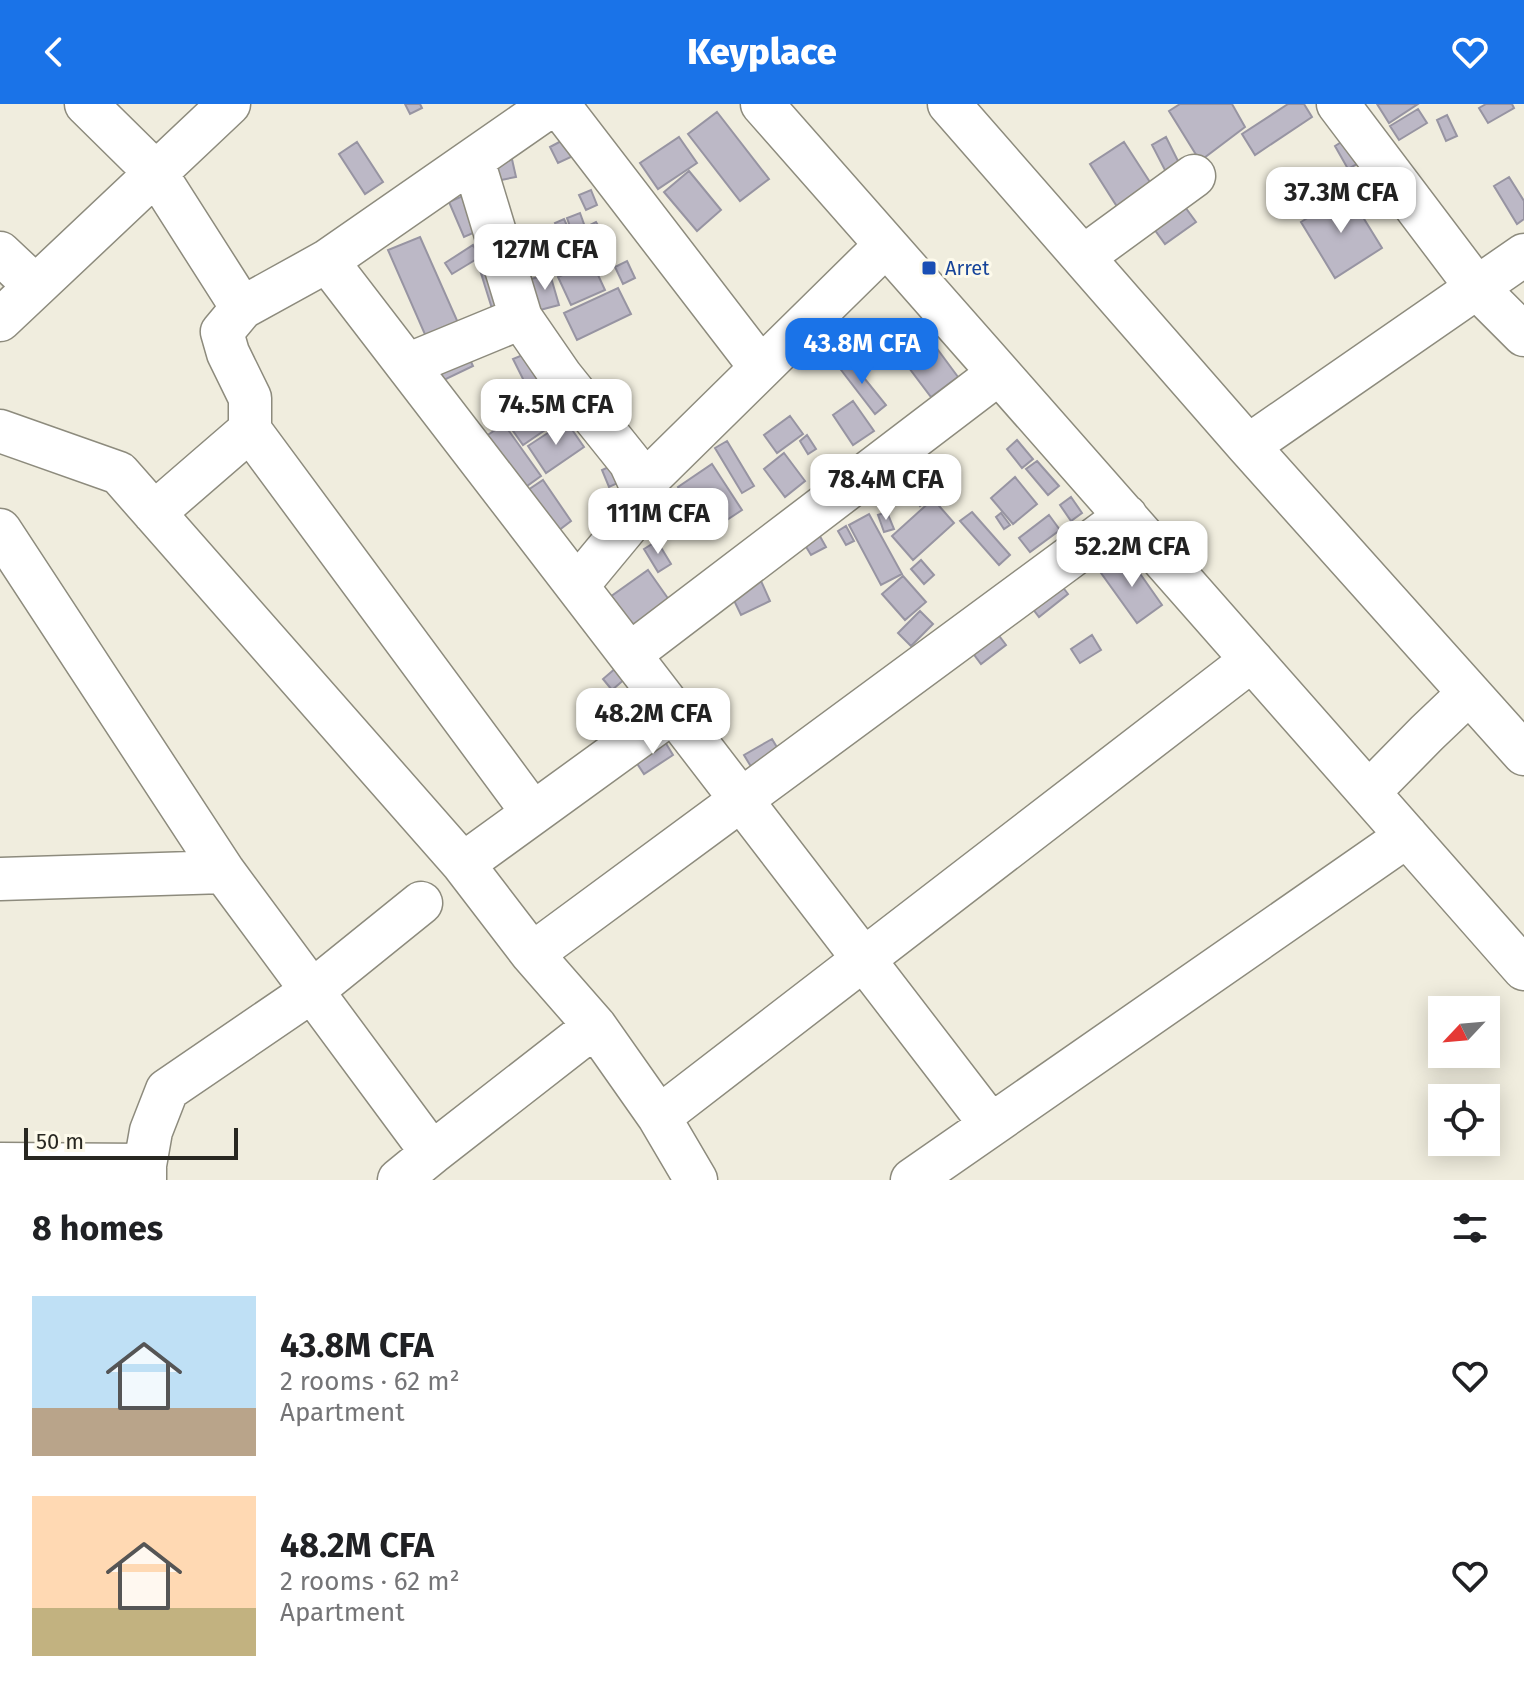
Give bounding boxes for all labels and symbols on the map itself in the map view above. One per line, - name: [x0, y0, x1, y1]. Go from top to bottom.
- pin: 37.3M CFA: [1249, 167, 1433, 235]
- pin: 127M CFA: [462, 224, 628, 292]
- place label: Arret: [945, 256, 990, 280]
- marker: Arret: [920, 259, 938, 277]
- pin: 43.8M CFA: [770, 318, 954, 386]
- pin: 74.5M CFA: [464, 379, 648, 447]
- pin: 78.4M CFA: [794, 454, 978, 522]
- pin: 111M CFA: [575, 488, 741, 556]
- pin: 52.2M CFA: [1040, 521, 1224, 589]
- pin: 48.2M CFA: [561, 688, 745, 756]
- north arrow: [1428, 996, 1500, 1068]
- scale bar: [24, 1124, 238, 1160]

